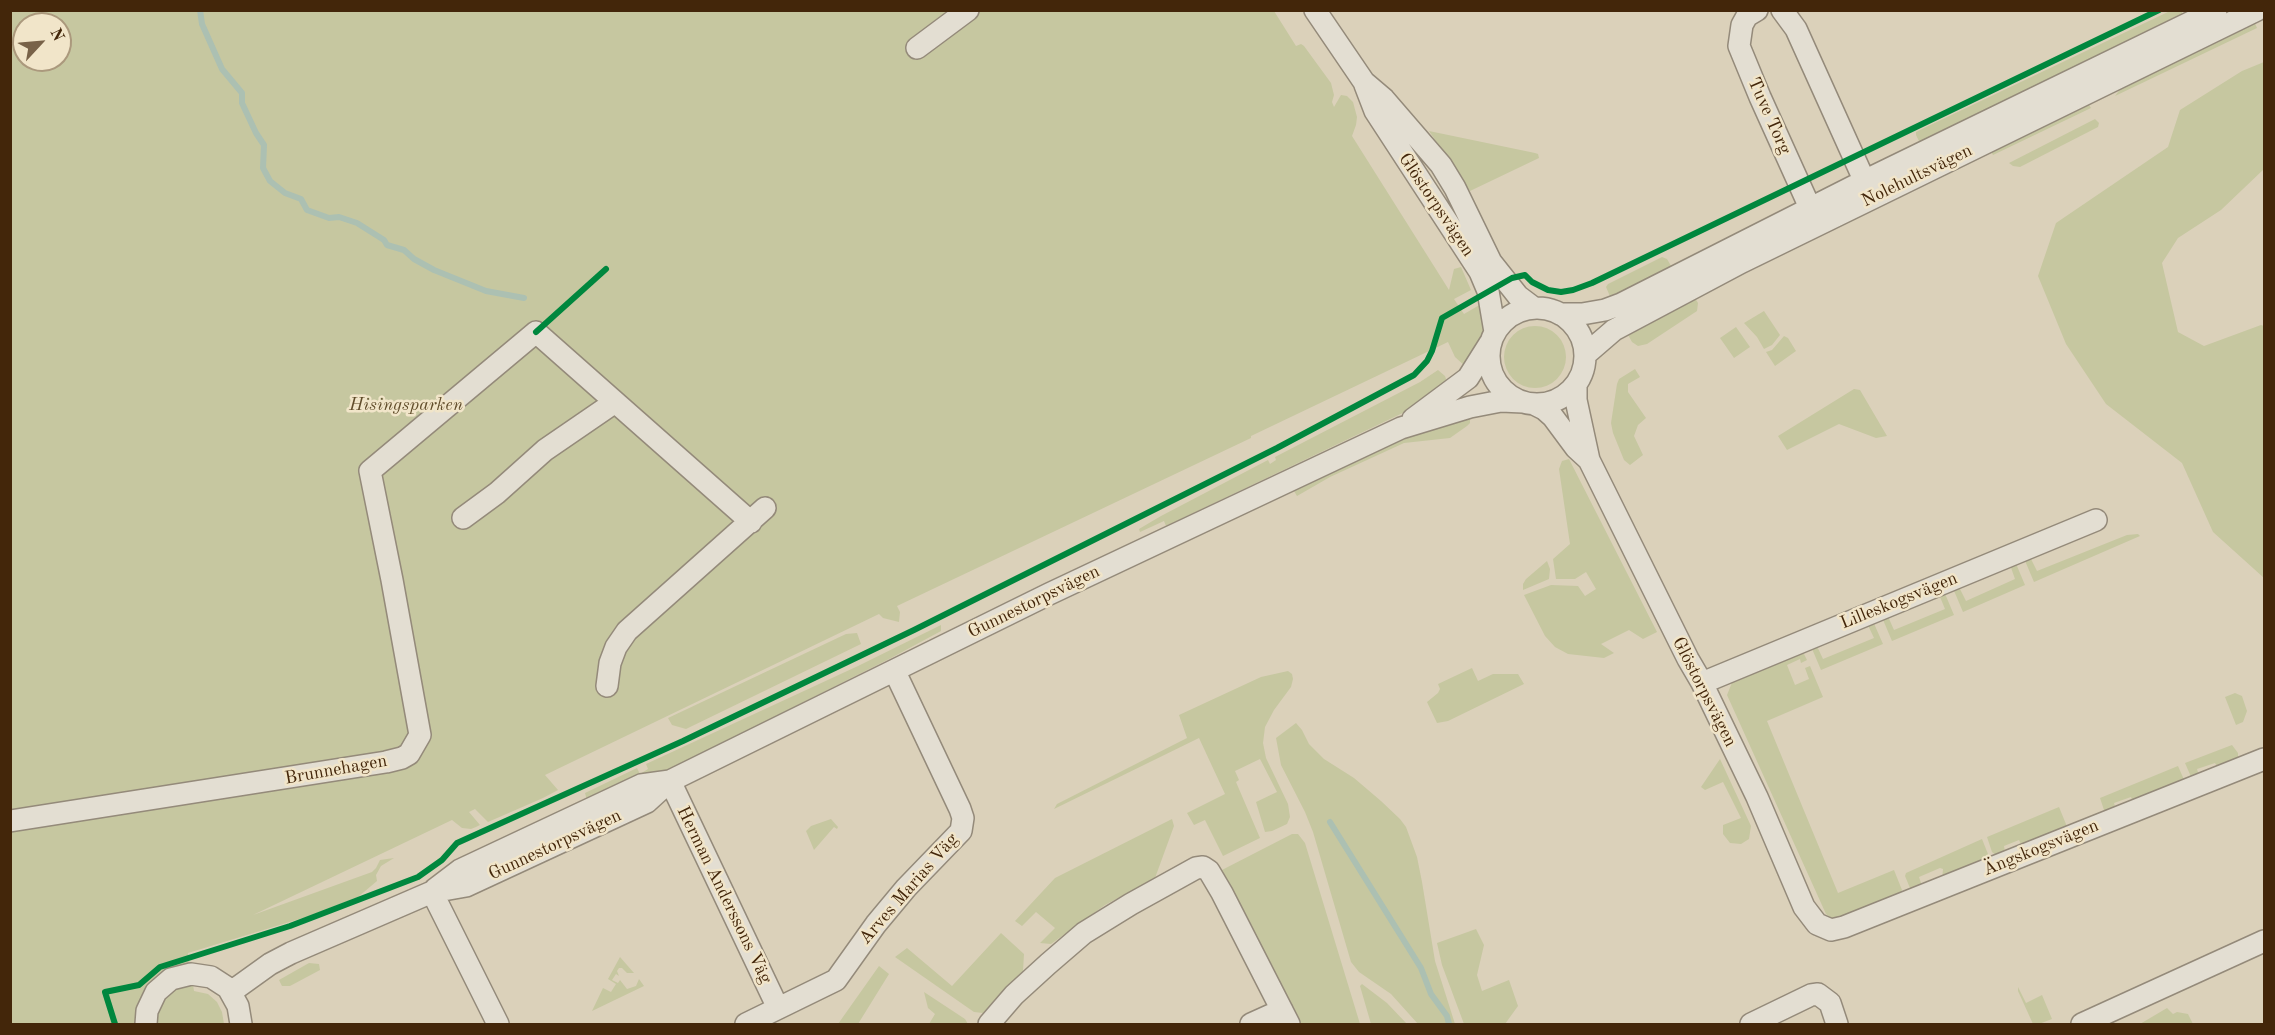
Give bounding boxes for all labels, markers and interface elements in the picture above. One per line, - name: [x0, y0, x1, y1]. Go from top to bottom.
- north arrow: [12, 12, 72, 72]
- text: N: [47, 26, 66, 44]
- street label: Tuve Torg: [1742, 74, 1796, 158]
- street label: Nolehultsvägen: [1858, 140, 1976, 212]
- street label: Glöstorpsvägen: [1393, 149, 1479, 261]
- park label: Hisingsparken: [349, 394, 463, 416]
- street label: Gunnestorpsvägen: [965, 561, 1103, 643]
- street label: Lilleskogsvägen: [1837, 568, 1961, 634]
- street label: Glöstorpsvägen: [1667, 633, 1741, 751]
- street label: Brunnehagen: [283, 750, 389, 790]
- street label: Herman Anderssons Väg: [672, 803, 776, 987]
- street label: Gunnestorpsvägen: [485, 805, 625, 885]
- street label: Ängskogsvägen: [1980, 815, 2102, 881]
- street label: Arves Marias Väg: [855, 829, 963, 949]

